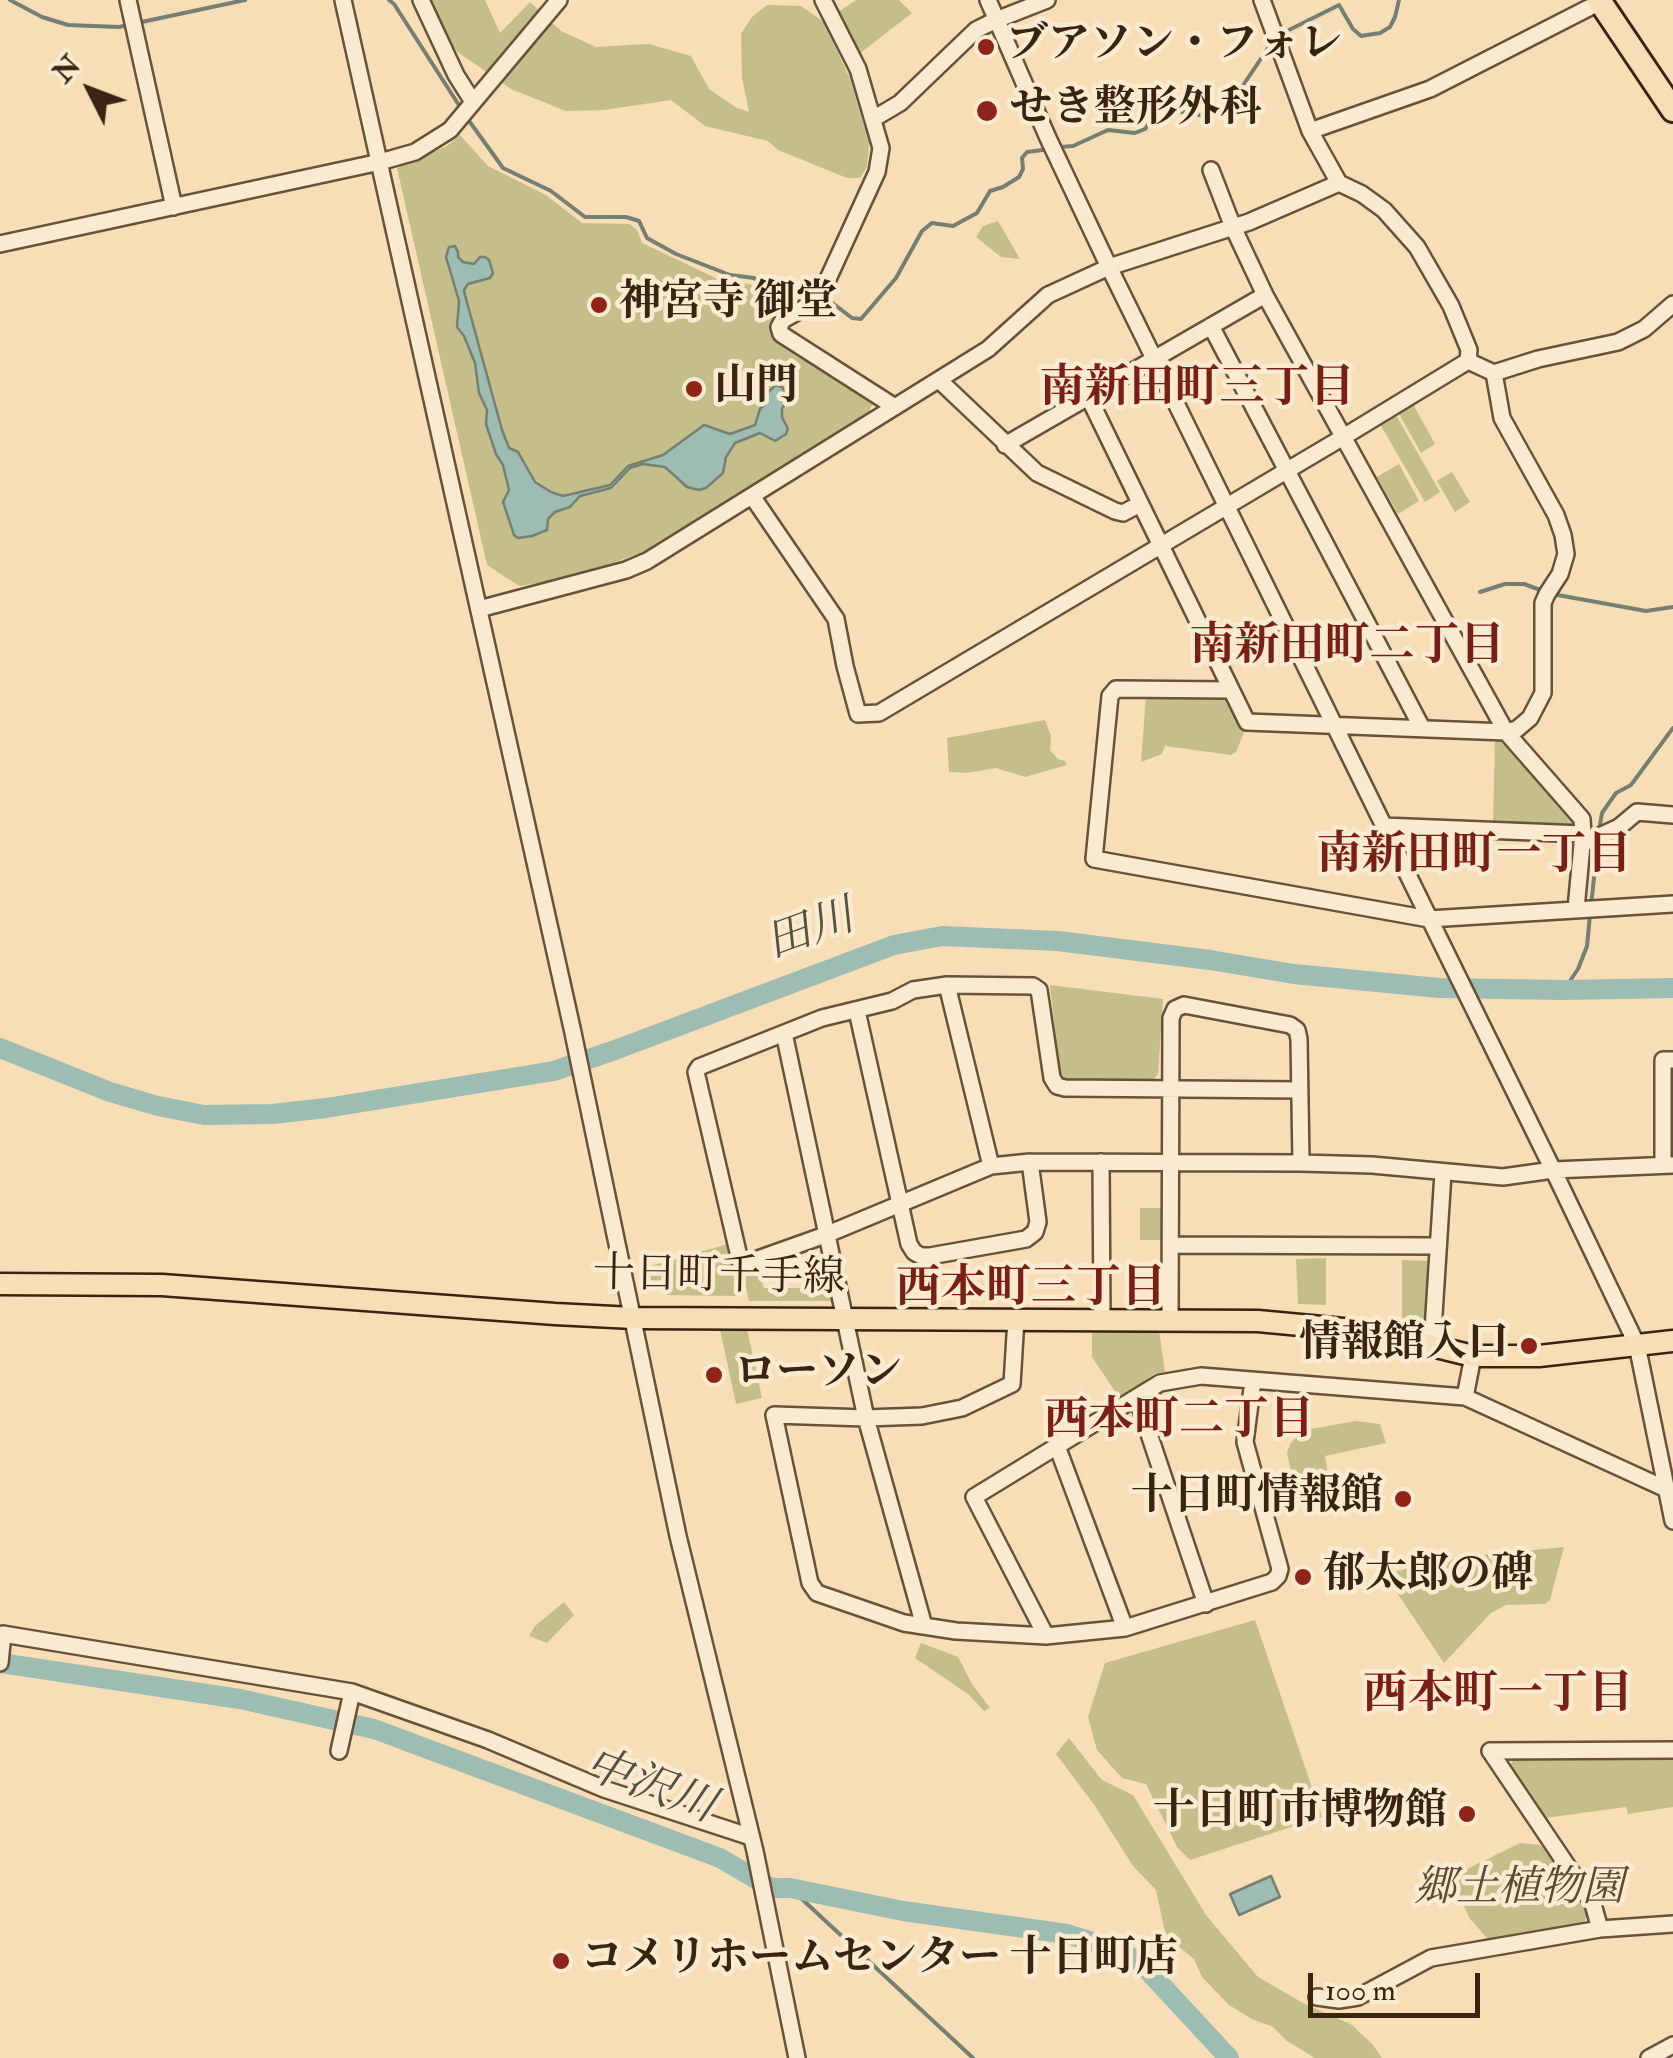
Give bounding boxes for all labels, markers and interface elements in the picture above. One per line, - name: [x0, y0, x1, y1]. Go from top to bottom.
- place label: ブアソン・フォレ: [1006, 22, 1342, 72]
- marker: ブアソン・フォレ: [975, 36, 997, 58]
- north arrow: [40, 40, 140, 140]
- text: N: [46, 49, 89, 91]
- place label: せき整形外科: [1010, 86, 1262, 136]
- marker: せき整形外科: [974, 98, 1000, 124]
- place label: 神宮寺 御堂: [619, 280, 838, 330]
- marker: 神宮寺 御堂: [588, 294, 610, 316]
- place label: 山門: [714, 364, 798, 414]
- district label: 南新田町三丁目: [1040, 364, 1354, 418]
- marker: 山門: [683, 378, 705, 400]
- district label: 南新田町二丁目: [1190, 622, 1504, 676]
- district label: 南新田町一丁目: [1317, 831, 1631, 885]
- water label: 田川: [759, 892, 863, 974]
- street label: 十日町千手線: [593, 1252, 845, 1306]
- district label: 西本町三丁目: [896, 1264, 1166, 1318]
- place label: 情報館入口: [1299, 1321, 1509, 1371]
- marker: 情報館入口: [1518, 1335, 1540, 1357]
- place label: ローソン: [734, 1350, 902, 1400]
- marker: ローソン: [703, 1364, 725, 1386]
- district label: 西本町二丁目: [1044, 1396, 1314, 1450]
- place label: 十日町情報館: [1131, 1474, 1383, 1524]
- marker: 十日町情報館: [1392, 1488, 1414, 1510]
- place label: 郁太郎の碑: [1323, 1552, 1533, 1602]
- marker: 郁太郎の碑: [1292, 1566, 1314, 1588]
- district label: 西本町一丁目: [1363, 1670, 1633, 1724]
- water label: 中沢川: [576, 1741, 722, 1837]
- place label: 十日町市博物館: [1153, 1789, 1447, 1839]
- marker: 十日町市博物館: [1456, 1803, 1478, 1825]
- park label: 郷土植物園: [1414, 1866, 1624, 1916]
- place label: コメリホームセンター 十日町店: [581, 1936, 1178, 1986]
- marker: コメリホームセンター 十日町店: [550, 1950, 572, 1972]
- scale bar: [1313, 1953, 1486, 2015]
- text: 100 m: [1325, 1972, 1396, 2009]

